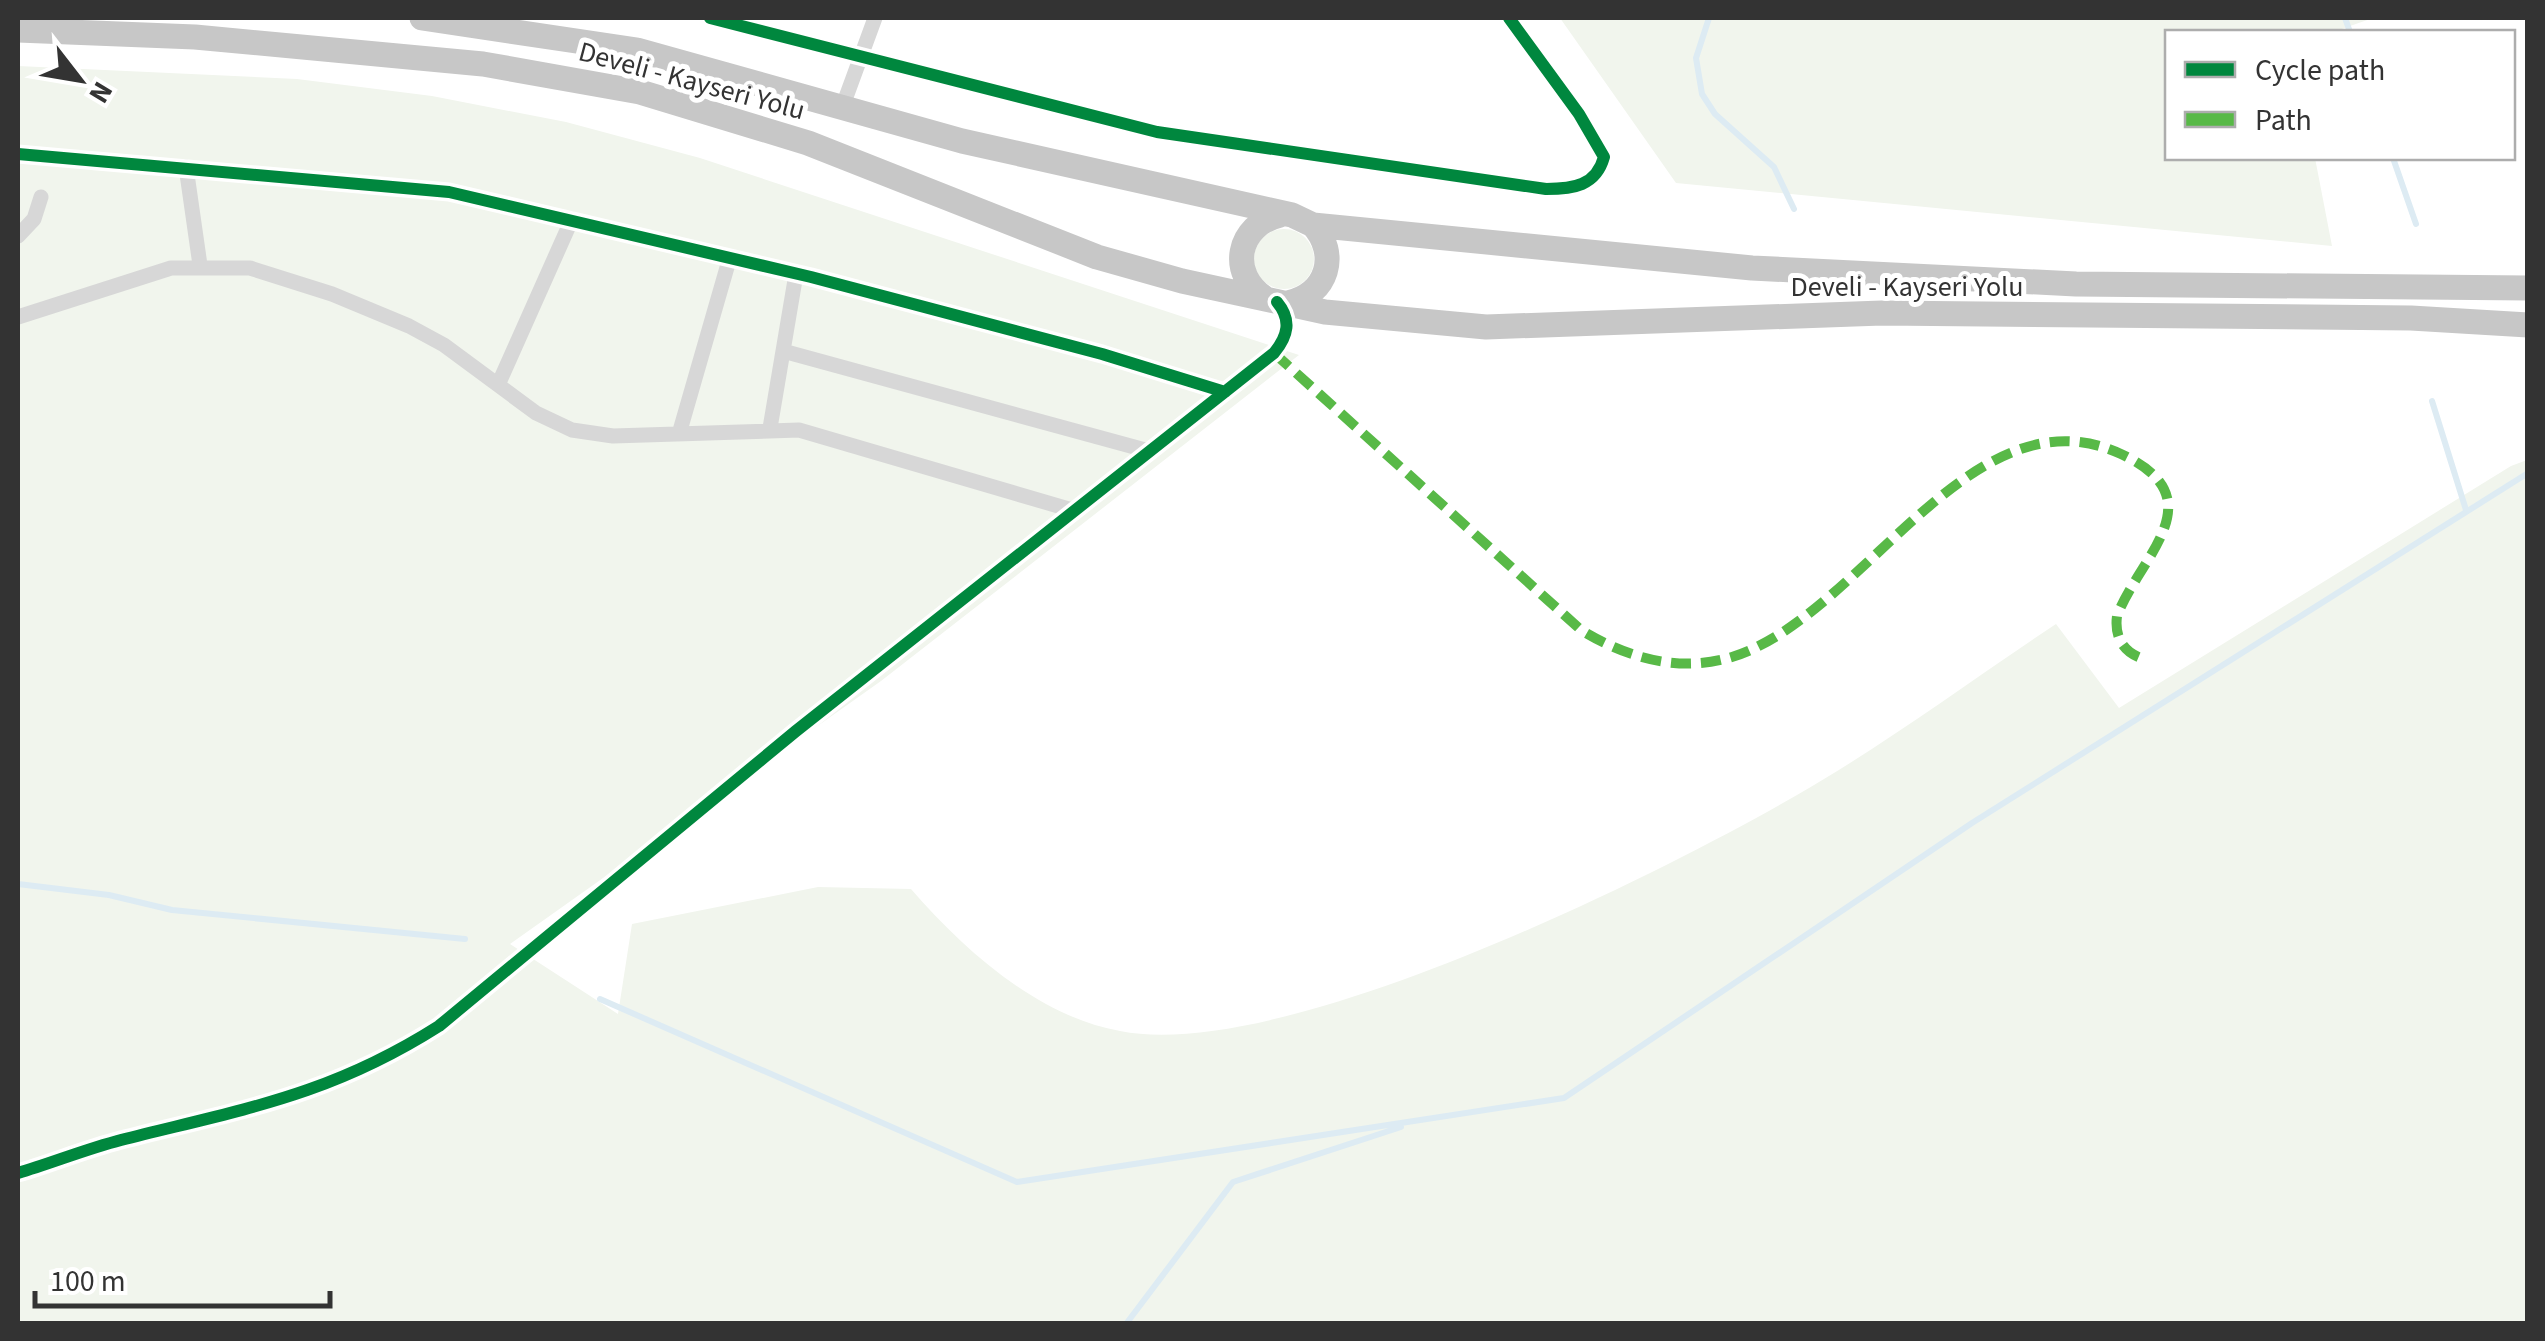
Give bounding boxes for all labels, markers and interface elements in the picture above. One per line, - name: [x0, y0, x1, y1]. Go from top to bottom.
- north arrow: [30, 30, 130, 130]
- legend: [2165, 30, 2515, 160]
- street label: Develi - Kayseri Yolu: [574, 31, 809, 130]
- text: Cycle path: [2255, 49, 2385, 92]
- text: N: [79, 74, 123, 111]
- text: Path: [2255, 99, 2312, 142]
- street label: Develi - Kayseri Yolu: [1790, 267, 2024, 307]
- scale bar: [35, 1246, 330, 1308]
- text: 100 m: [50, 1260, 126, 1303]

